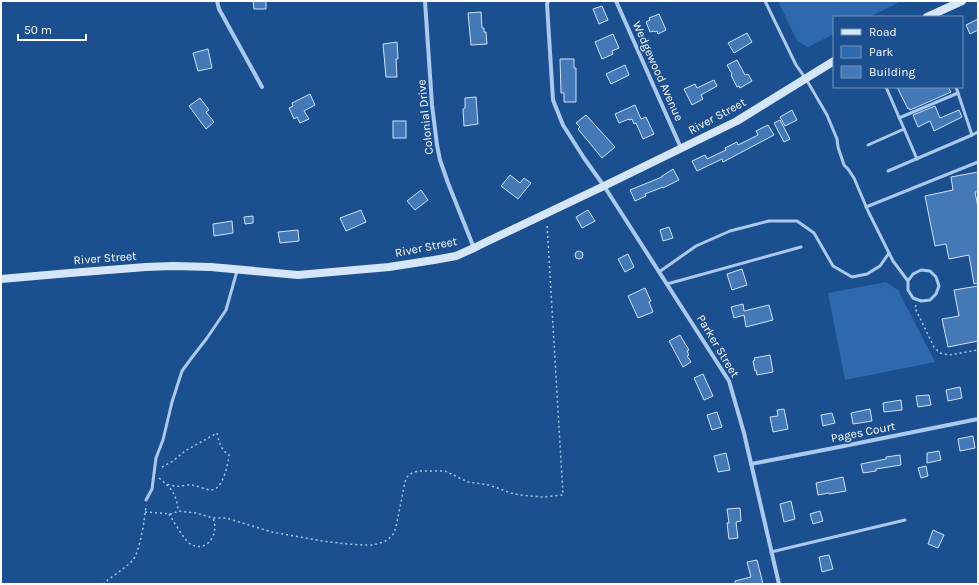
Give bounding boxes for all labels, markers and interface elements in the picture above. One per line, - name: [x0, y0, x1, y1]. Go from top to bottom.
- scale bar: [18, 16, 86, 42]
- legend: [833, 16, 963, 88]
- street label: Wedgewood Avenue: [630, 19, 686, 123]
- text: 50 m: [24, 23, 52, 37]
- text: Road: [869, 25, 897, 39]
- text: Park: [869, 45, 894, 59]
- text: Building: [869, 65, 916, 79]
- street label: Colonial Drive: [414, 79, 436, 155]
- street label: River Street: [686, 95, 749, 137]
- street label: River Street: [394, 234, 459, 260]
- street label: River Street: [73, 249, 138, 267]
- street label: Parker Street: [694, 312, 742, 380]
- street label: Pages Court: [830, 419, 897, 445]

